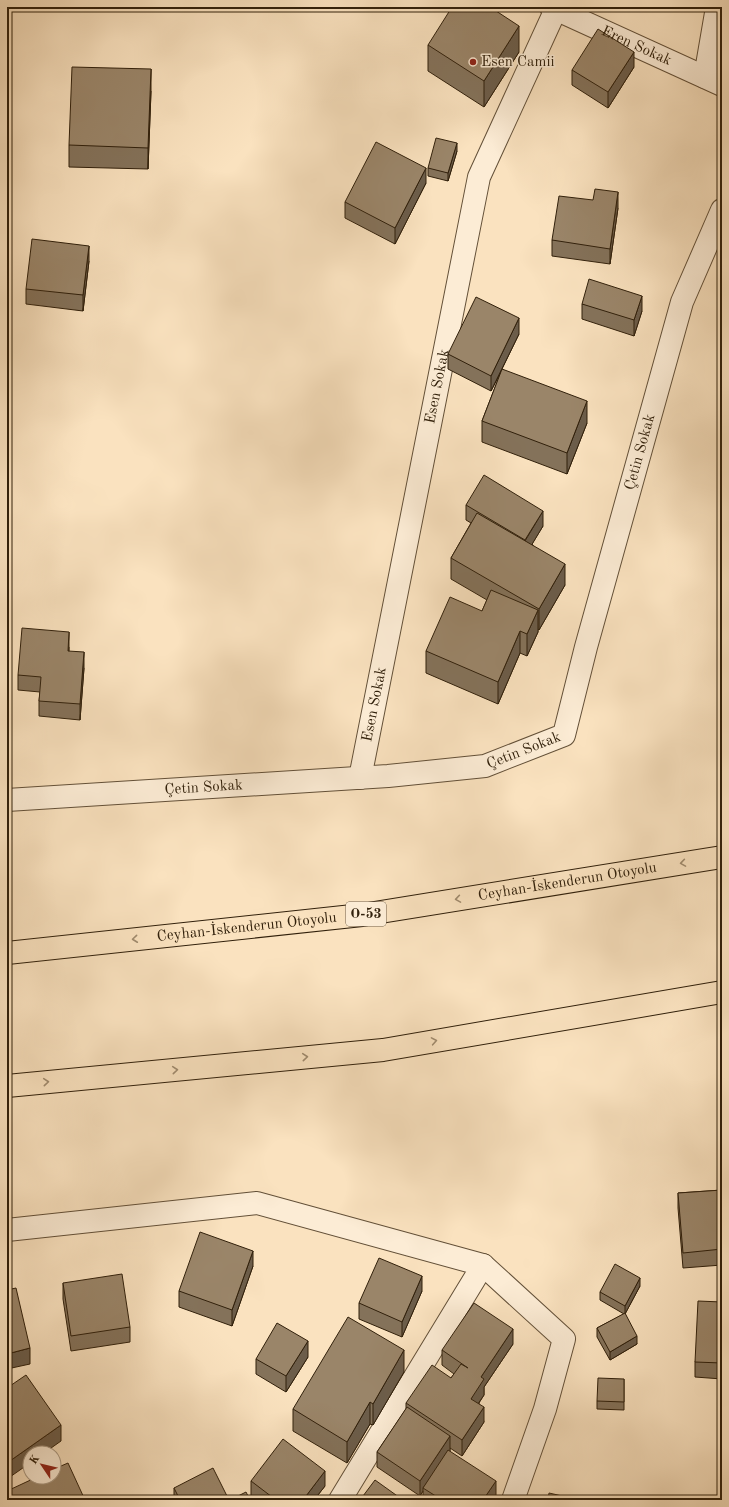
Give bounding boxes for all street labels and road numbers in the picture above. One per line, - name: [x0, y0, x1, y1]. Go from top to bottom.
- street label: Eren Sokak: [599, 24, 674, 69]
- street label: Esen Sokak: [423, 348, 452, 425]
- street label: Çetin Sokak: [622, 412, 658, 492]
- street label: Esen Sokak: [360, 666, 389, 743]
- street label: Çetin Sokak: [485, 729, 563, 772]
- street label: Çetin Sokak: [164, 778, 243, 798]
- street label: Ceyhan-İskenderun Otoyolu: [477, 860, 658, 904]
- road number: O-53: [346, 902, 386, 926]
- street label: Ceyhan-İskenderun Otoyolu: [156, 910, 337, 944]

